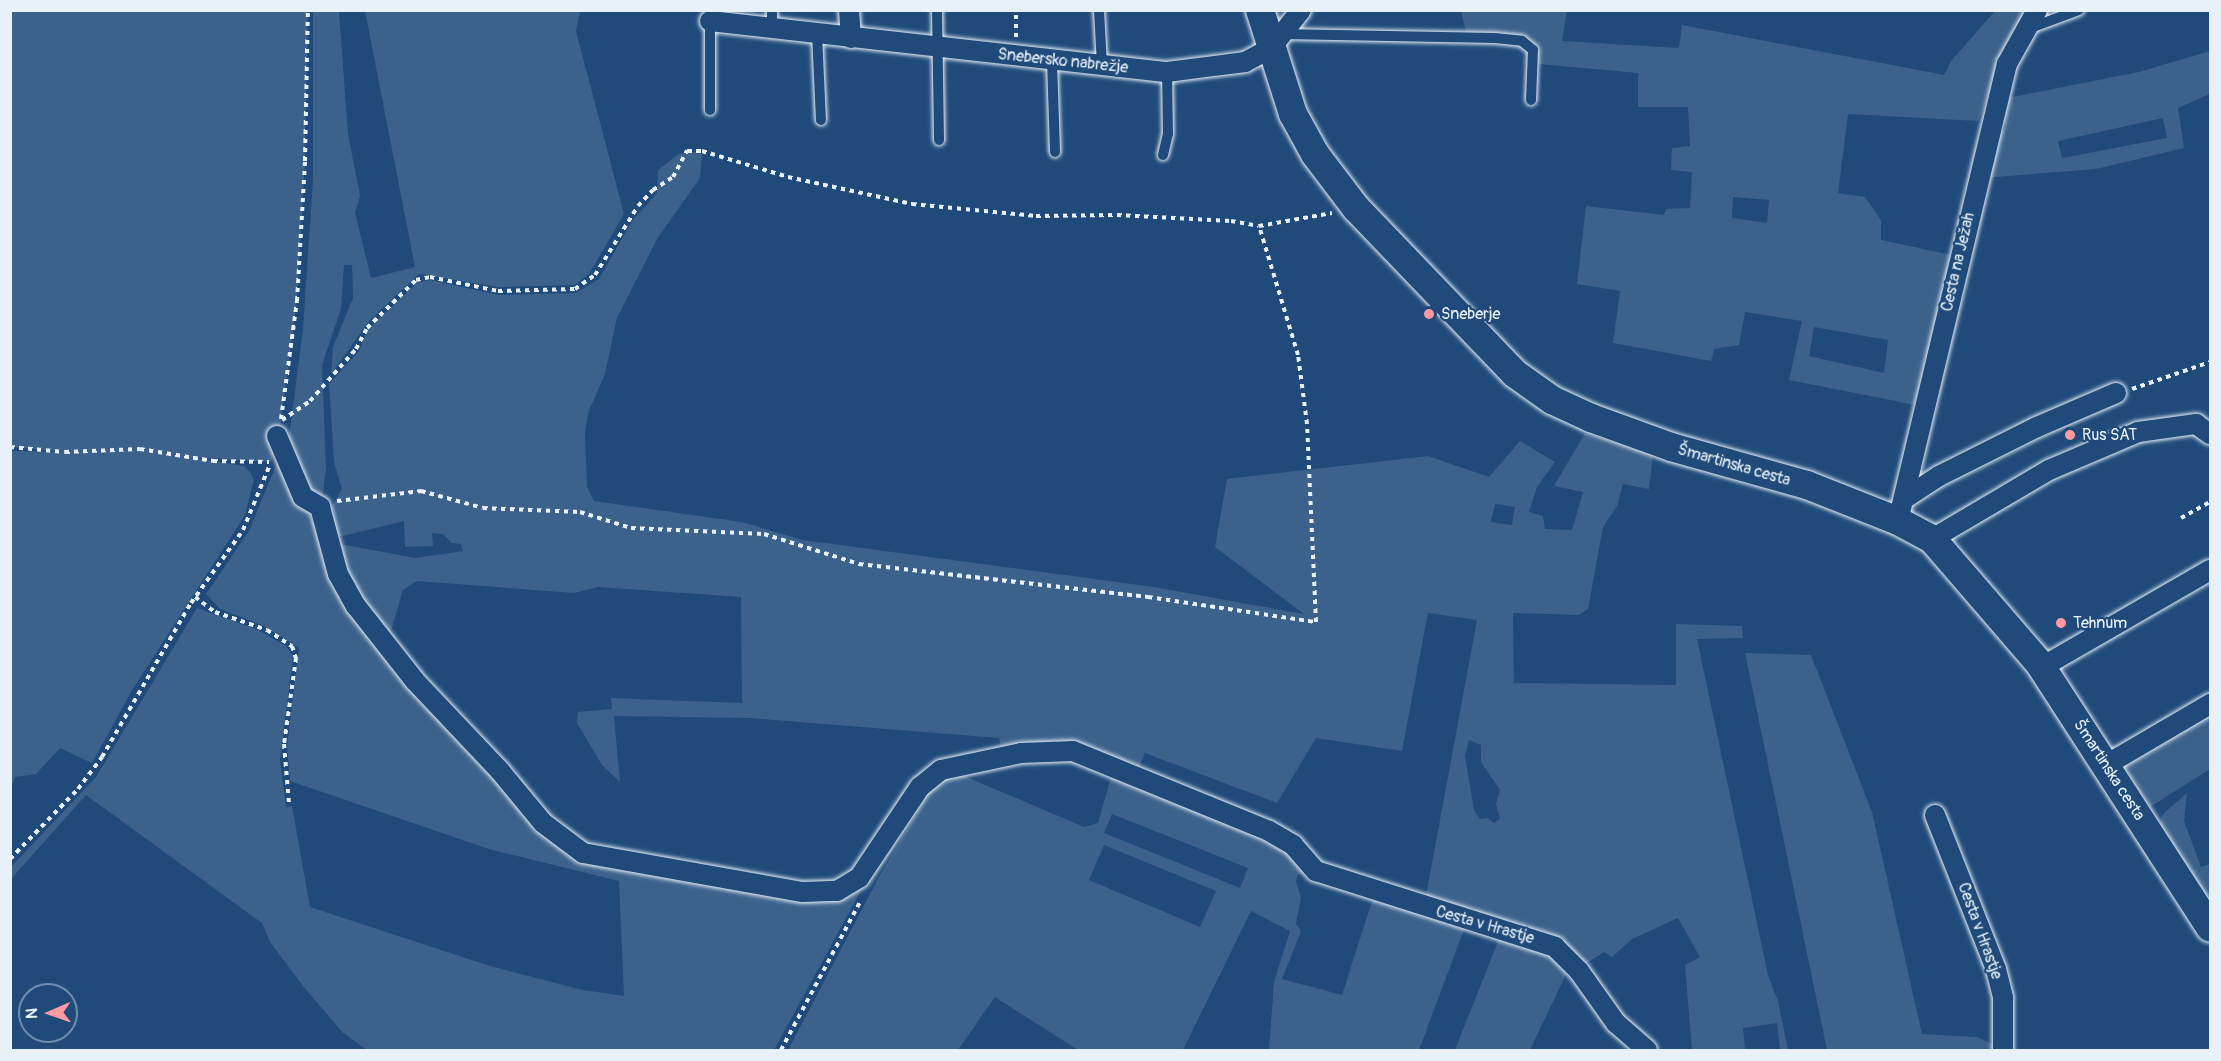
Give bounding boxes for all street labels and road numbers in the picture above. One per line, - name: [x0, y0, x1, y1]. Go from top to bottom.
- street label: Snebersko nabrežje: [997, 45, 1129, 77]
- street label: Cesta na Ježah: [1937, 211, 1979, 313]
- street label: Šmartinska cesta: [1675, 440, 1793, 490]
- street label: Šmartinska cesta: [2069, 716, 2149, 824]
- street label: Cesta v Hrastje: [1954, 880, 2006, 982]
- street label: Cesta v Hrastje: [1434, 902, 1536, 948]

